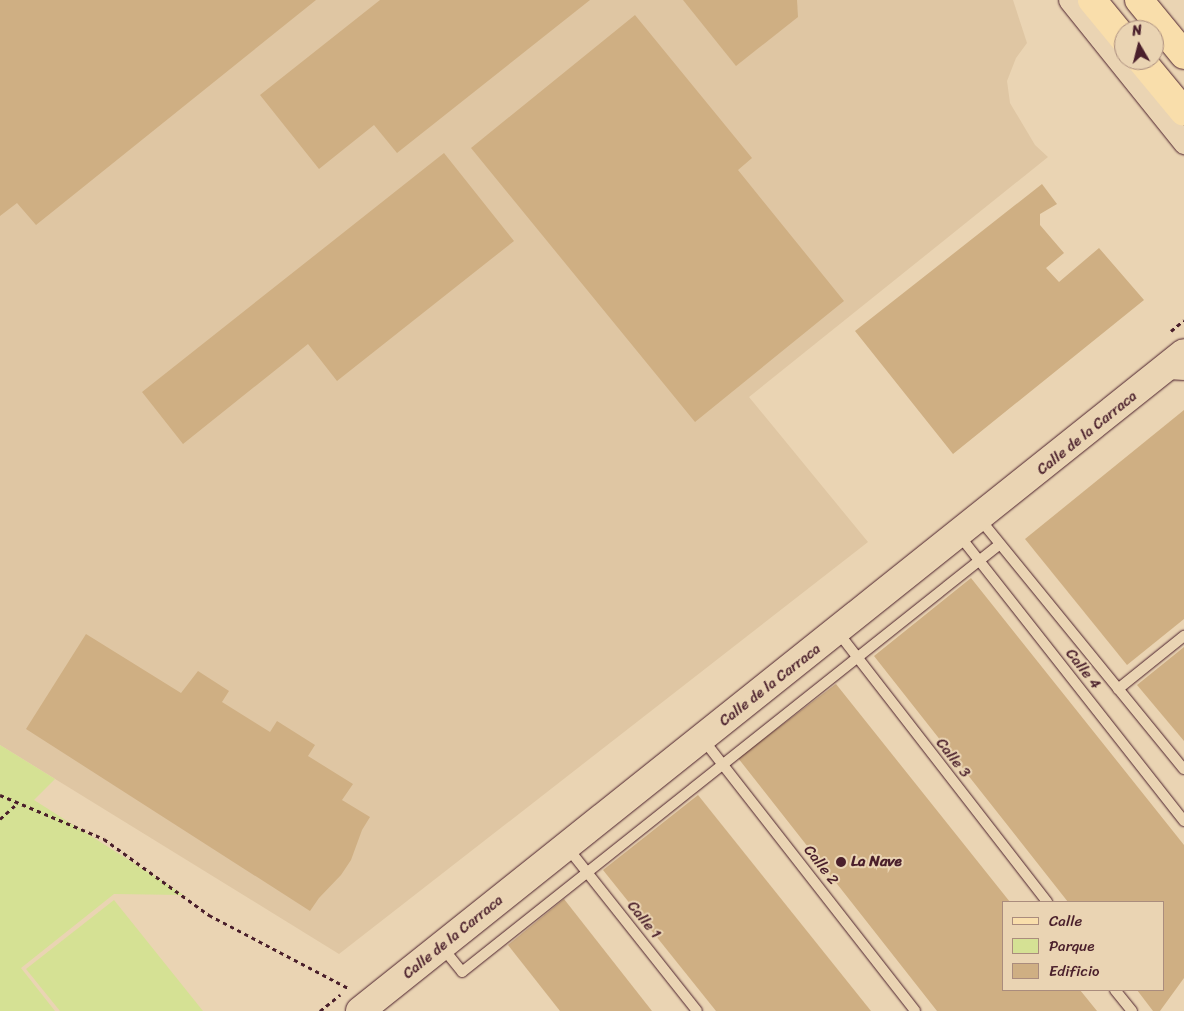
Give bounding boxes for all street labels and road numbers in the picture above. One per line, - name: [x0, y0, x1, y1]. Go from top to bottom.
- street label: Calle de la Carraca: [1033, 387, 1141, 479]
- street label: Calle de la Carraca: [716, 640, 824, 730]
- street label: Calle 4: [1062, 645, 1104, 693]
- street label: Calle 3: [932, 735, 974, 781]
- street label: Calle 2: [800, 841, 842, 889]
- street label: Calle de la Carraca: [399, 891, 507, 983]
- street label: Calle 1: [623, 897, 665, 943]

